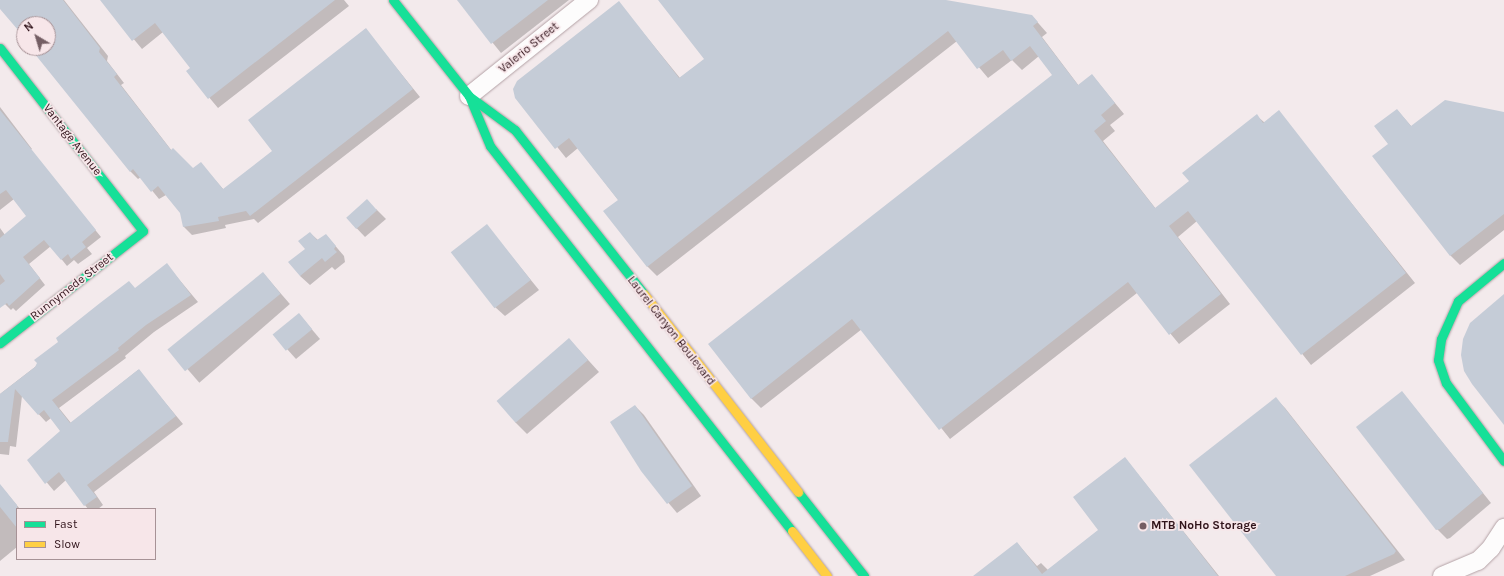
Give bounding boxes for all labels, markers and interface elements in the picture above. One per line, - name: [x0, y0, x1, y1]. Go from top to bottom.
- north arrow: [16, 16, 56, 56]
- text: N: [22, 19, 36, 34]
- street label: Valerio Street: [496, 20, 562, 76]
- street label: Vantage Avenue: [40, 101, 104, 179]
- street label: Runnymede Street: [28, 250, 116, 324]
- street label: Laurel Canyon Boulevard: [624, 274, 718, 388]
- legend: [16, 508, 156, 560]
- text: Fast: [54, 517, 77, 531]
- place label: MTB NoHo Storage: [1151, 519, 1257, 533]
- marker: MTB NoHo Storage: [1138, 521, 1148, 531]
- text: Slow: [54, 537, 80, 551]

